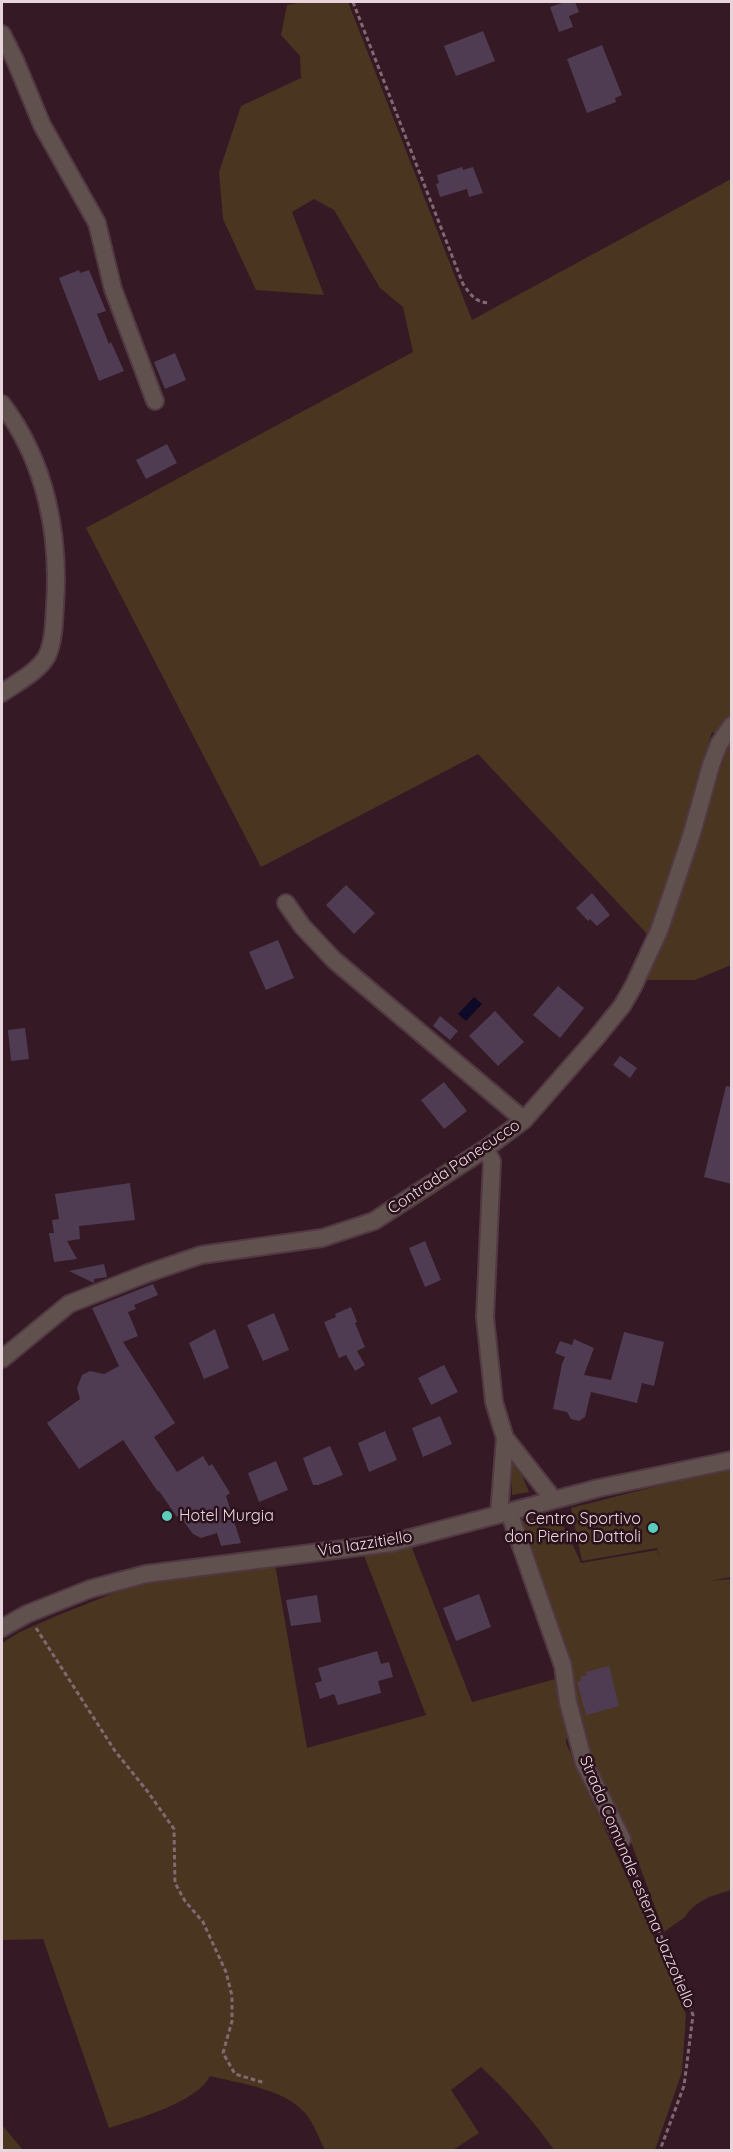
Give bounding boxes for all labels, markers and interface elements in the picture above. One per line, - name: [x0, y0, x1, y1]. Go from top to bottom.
- street label: Contrada Panecucco: [384, 1116, 524, 1218]
- place label: Hotel Murgia: [179, 1506, 274, 1526]
- marker: Hotel Murgia: [160, 1509, 174, 1523]
- place label: Centro Sportivo don Pierino Dattoli: [504, 1509, 641, 1547]
- marker: Centro Sportivo don Pierino Dattoli: [646, 1521, 660, 1535]
- street label: Via Iazzitiello: [316, 1527, 414, 1561]
- street label: Strada Comunale esterna Jazzotiello: [575, 1753, 699, 2011]

